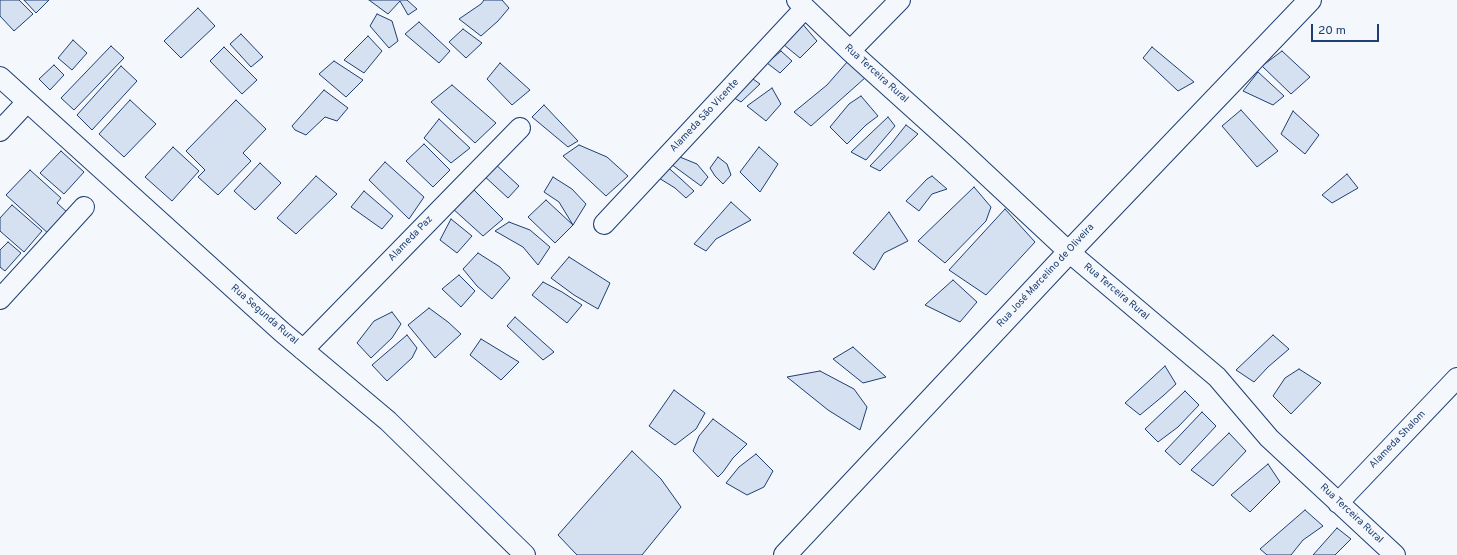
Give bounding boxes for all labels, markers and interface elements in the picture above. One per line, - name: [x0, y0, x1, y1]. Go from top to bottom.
- scale bar: [1313, 16, 1381, 42]
- text: 20 m: [1318, 23, 1346, 39]
- street label: Rua Terceira Rural: [842, 42, 910, 106]
- street label: Alameda São Vicente: [668, 77, 742, 155]
- street label: Alameda Paz: [386, 214, 436, 264]
- street label: Rua José Marcelino de Oliveira: [995, 222, 1097, 330]
- street label: Rua Terceira Rural: [1081, 261, 1151, 323]
- street label: Rua Segunda Rural: [228, 282, 300, 348]
- street label: Alameda Shalom: [1367, 409, 1429, 471]
- street label: Rua Terceira Rural: [1317, 482, 1385, 546]

